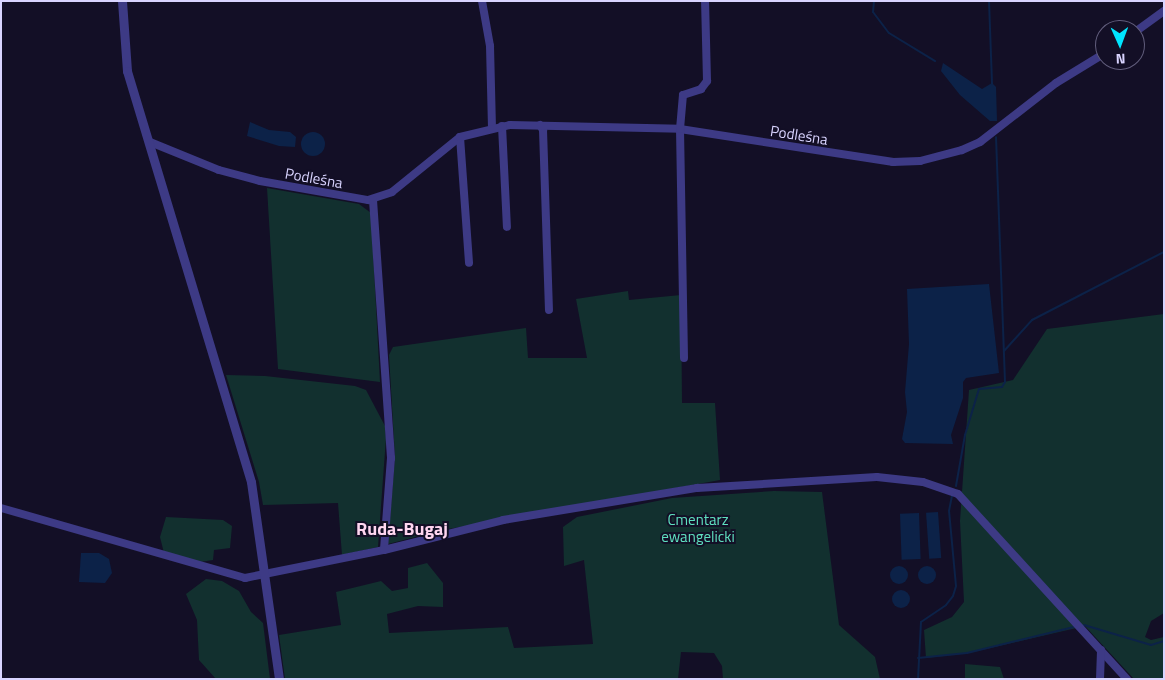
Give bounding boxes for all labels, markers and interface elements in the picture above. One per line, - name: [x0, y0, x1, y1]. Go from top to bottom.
- north arrow: [1095, 20, 1145, 70]
- text: N: [1115, 49, 1126, 70]
- street label: Podleśna: [769, 122, 829, 148]
- street label: Podleśna: [284, 164, 344, 192]
- park label: Cmentarz ewangelicki: [661, 510, 735, 545]
- district label: Ruda-Bugaj: [356, 518, 448, 540]

